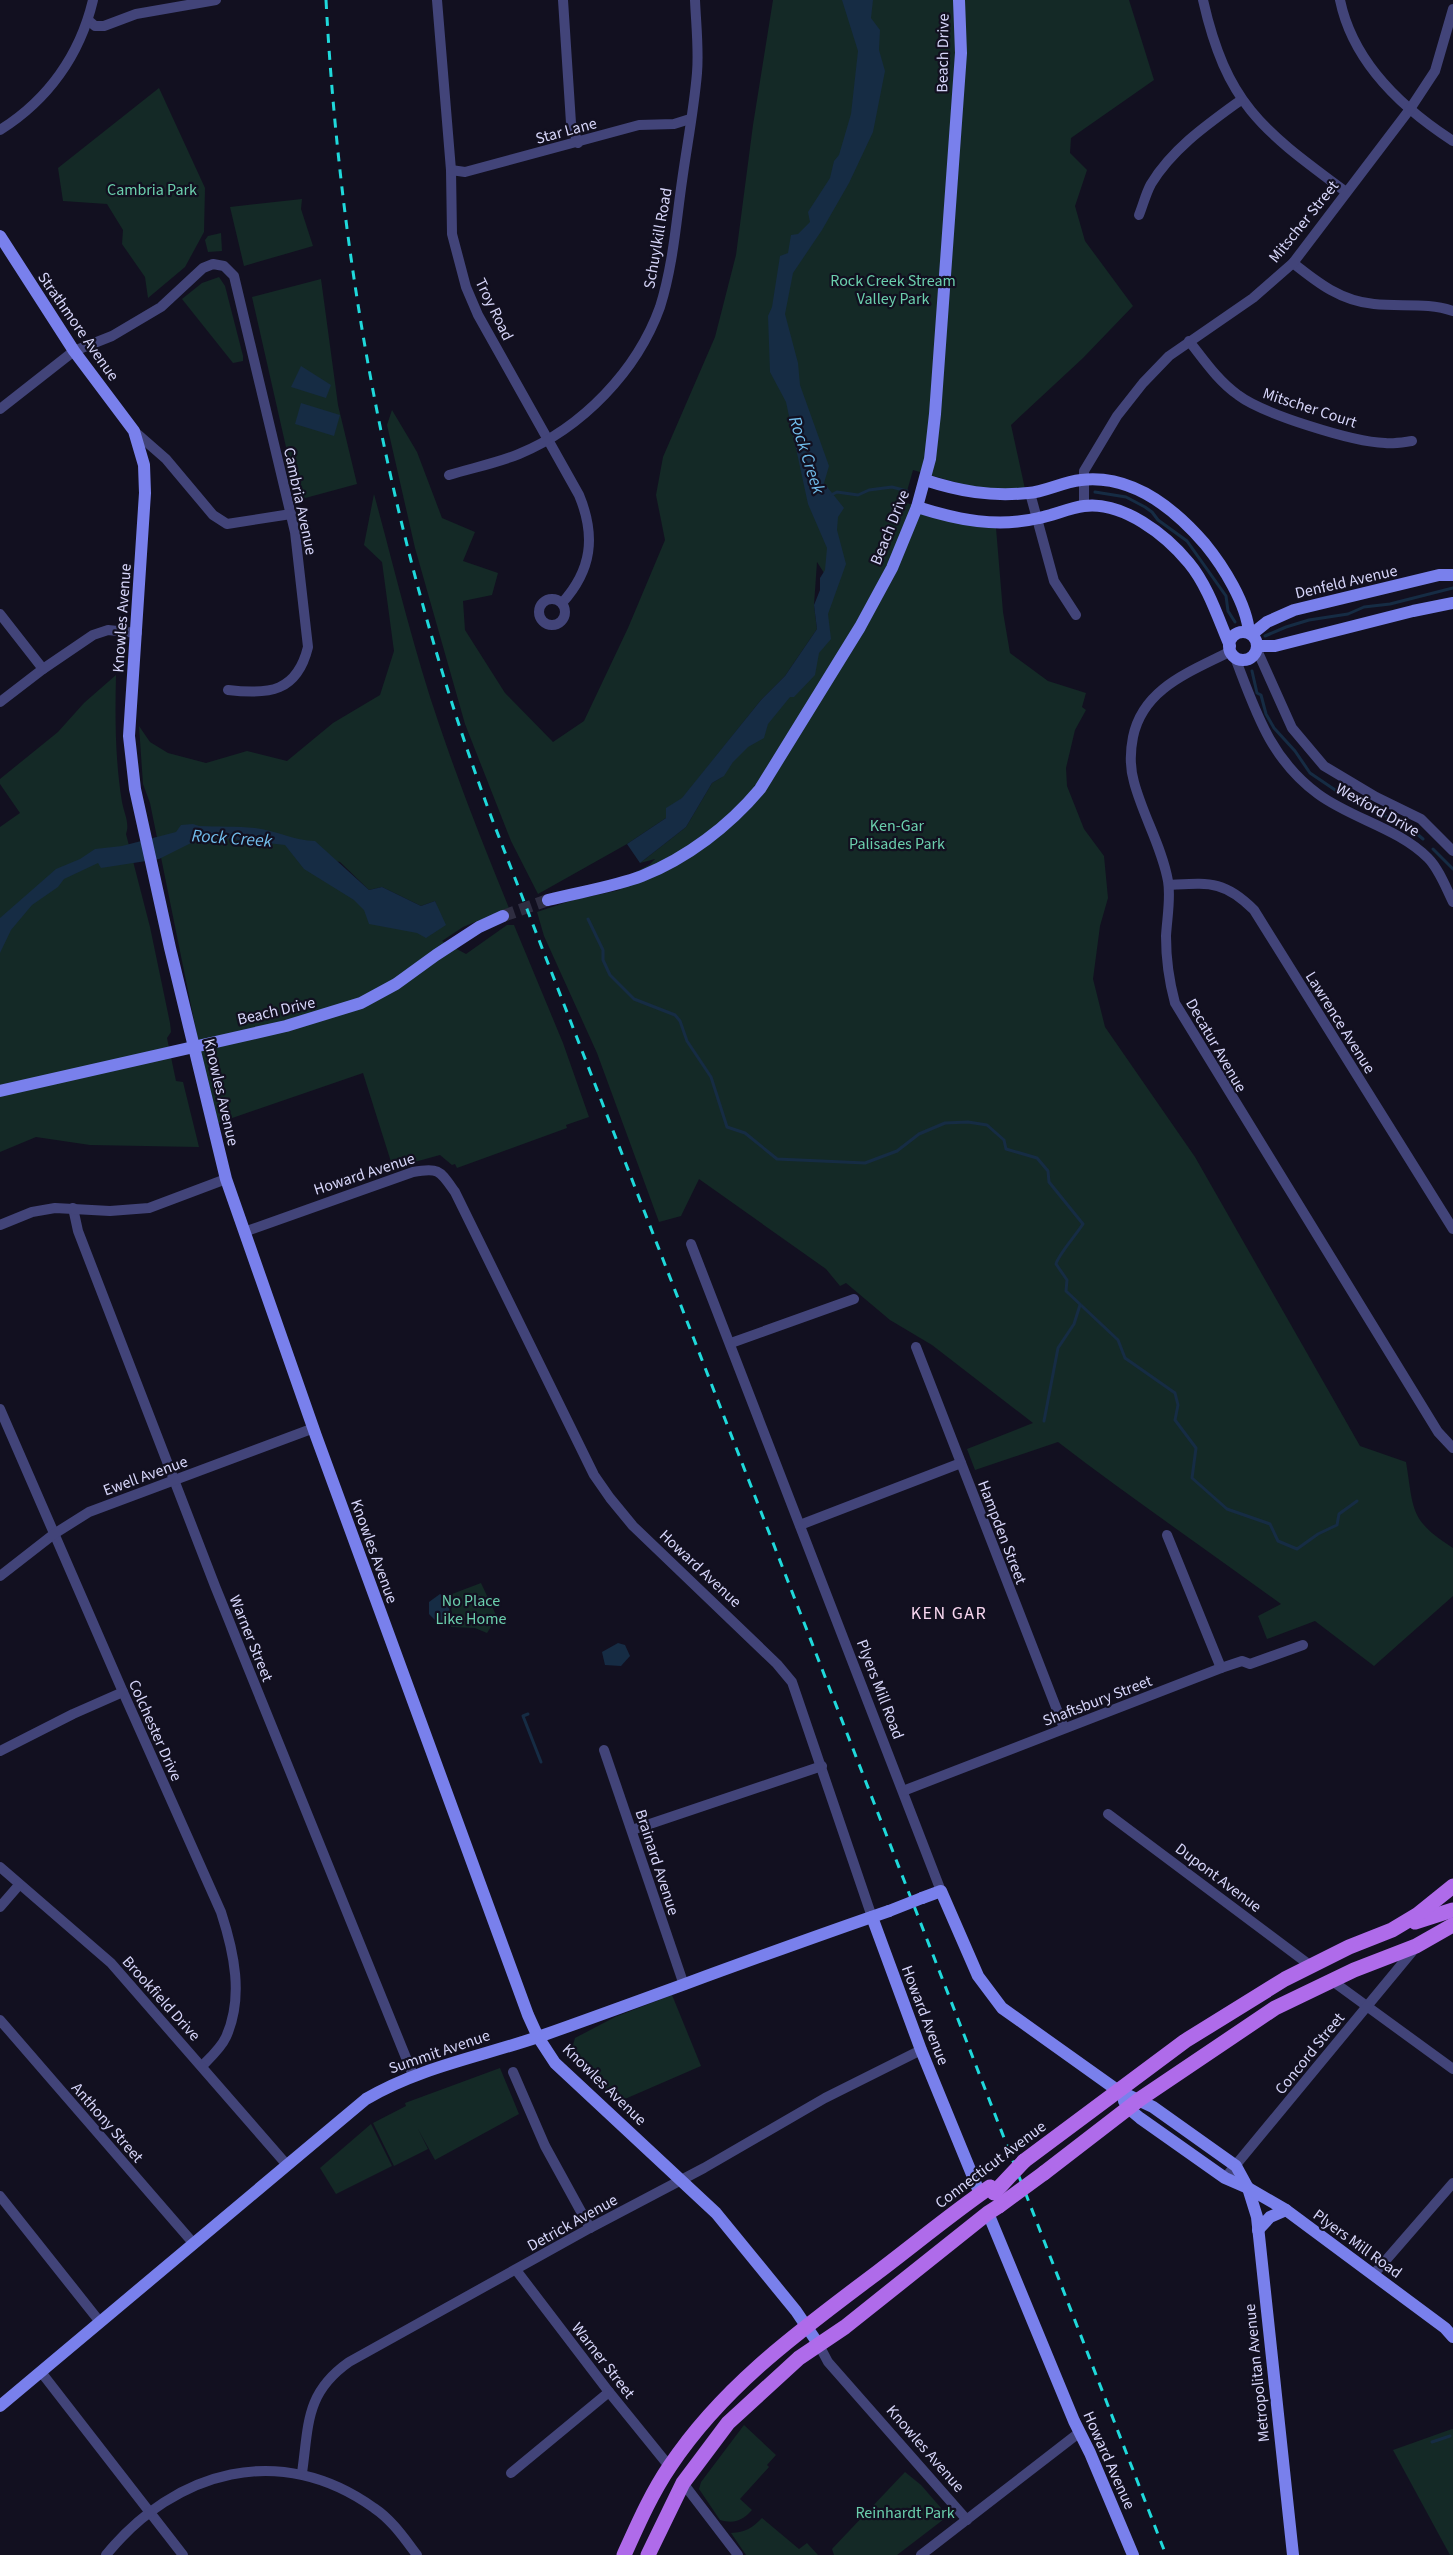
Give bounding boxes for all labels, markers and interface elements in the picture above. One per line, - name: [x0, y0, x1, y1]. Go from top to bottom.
- street label: Beach Drive: [931, 13, 955, 93]
- street label: Star Lane: [533, 112, 599, 150]
- street label: Mitscher Street: [1264, 175, 1344, 268]
- park label: Cambria Park: [107, 179, 197, 201]
- street label: Schuylkill Road: [638, 186, 678, 290]
- street label: Strathmore Avenue: [32, 268, 124, 386]
- park label: Rock Creek Stream Valley Park: [830, 270, 956, 310]
- street label: Troy Road: [470, 275, 519, 344]
- street label: Mitscher Court: [1260, 382, 1360, 434]
- water label: Rock Creek: [782, 413, 831, 498]
- street label: Cambria Avenue: [278, 445, 322, 557]
- street label: Beach Drive: [865, 487, 915, 568]
- street label: Denfeld Avenue: [1293, 559, 1400, 604]
- street label: Knowles Avenue: [107, 563, 137, 673]
- street label: Wexford Drive: [1332, 778, 1424, 842]
- park label: Ken-Gar Palisades Park: [849, 815, 945, 855]
- water label: Rock Creek: [191, 823, 274, 854]
- street label: Lawrence Avenue: [1300, 967, 1380, 1078]
- street label: Beach Drive: [235, 991, 317, 1031]
- street label: Decatur Avenue: [1180, 995, 1252, 1096]
- street label: Knowles Avenue: [198, 1036, 244, 1148]
- street label: Howard Avenue: [311, 1147, 418, 1201]
- street label: Ewell Avenue: [100, 1450, 191, 1501]
- street label: Hampden Street: [972, 1477, 1032, 1588]
- street label: Knowles Avenue: [345, 1496, 403, 1607]
- street label: Howard Avenue: [654, 1525, 746, 1613]
- park label: No Place Like Home: [436, 1590, 506, 1630]
- street label: Warner Street: [224, 1592, 279, 1685]
- district label: KEN GAR: [911, 1601, 987, 1626]
- street label: Plyers Mill Road: [851, 1636, 909, 1742]
- street label: Shaftsbury Street: [1039, 1670, 1156, 1732]
- street label: Colchester Drive: [123, 1676, 187, 1785]
- street label: Brainard Avenue: [630, 1807, 685, 1918]
- street label: Dupont Avenue: [1171, 1838, 1266, 1918]
- street label: Brookfield Drive: [117, 1951, 205, 2046]
- street label: Howard Avenue: [896, 1962, 954, 2068]
- street label: Concord Street: [1270, 2007, 1350, 2099]
- street label: Summit Avenue: [386, 2024, 493, 2080]
- street label: Knowles Avenue: [557, 2039, 651, 2131]
- street label: Anthony Street: [66, 2078, 149, 2168]
- street label: Connecticut Avenue: [931, 2116, 1051, 2214]
- street label: Detrick Avenue: [523, 2189, 622, 2257]
- street label: Plyers Mill Road: [1308, 2204, 1406, 2284]
- street label: Metropolitan Avenue: [1239, 2303, 1275, 2443]
- street label: Warner Street: [566, 2318, 640, 2404]
- street label: Knowles Avenue: [881, 2400, 969, 2497]
- street label: Howard Avenue: [1078, 2408, 1141, 2513]
- park label: Reinhardt Park: [855, 2502, 955, 2524]

